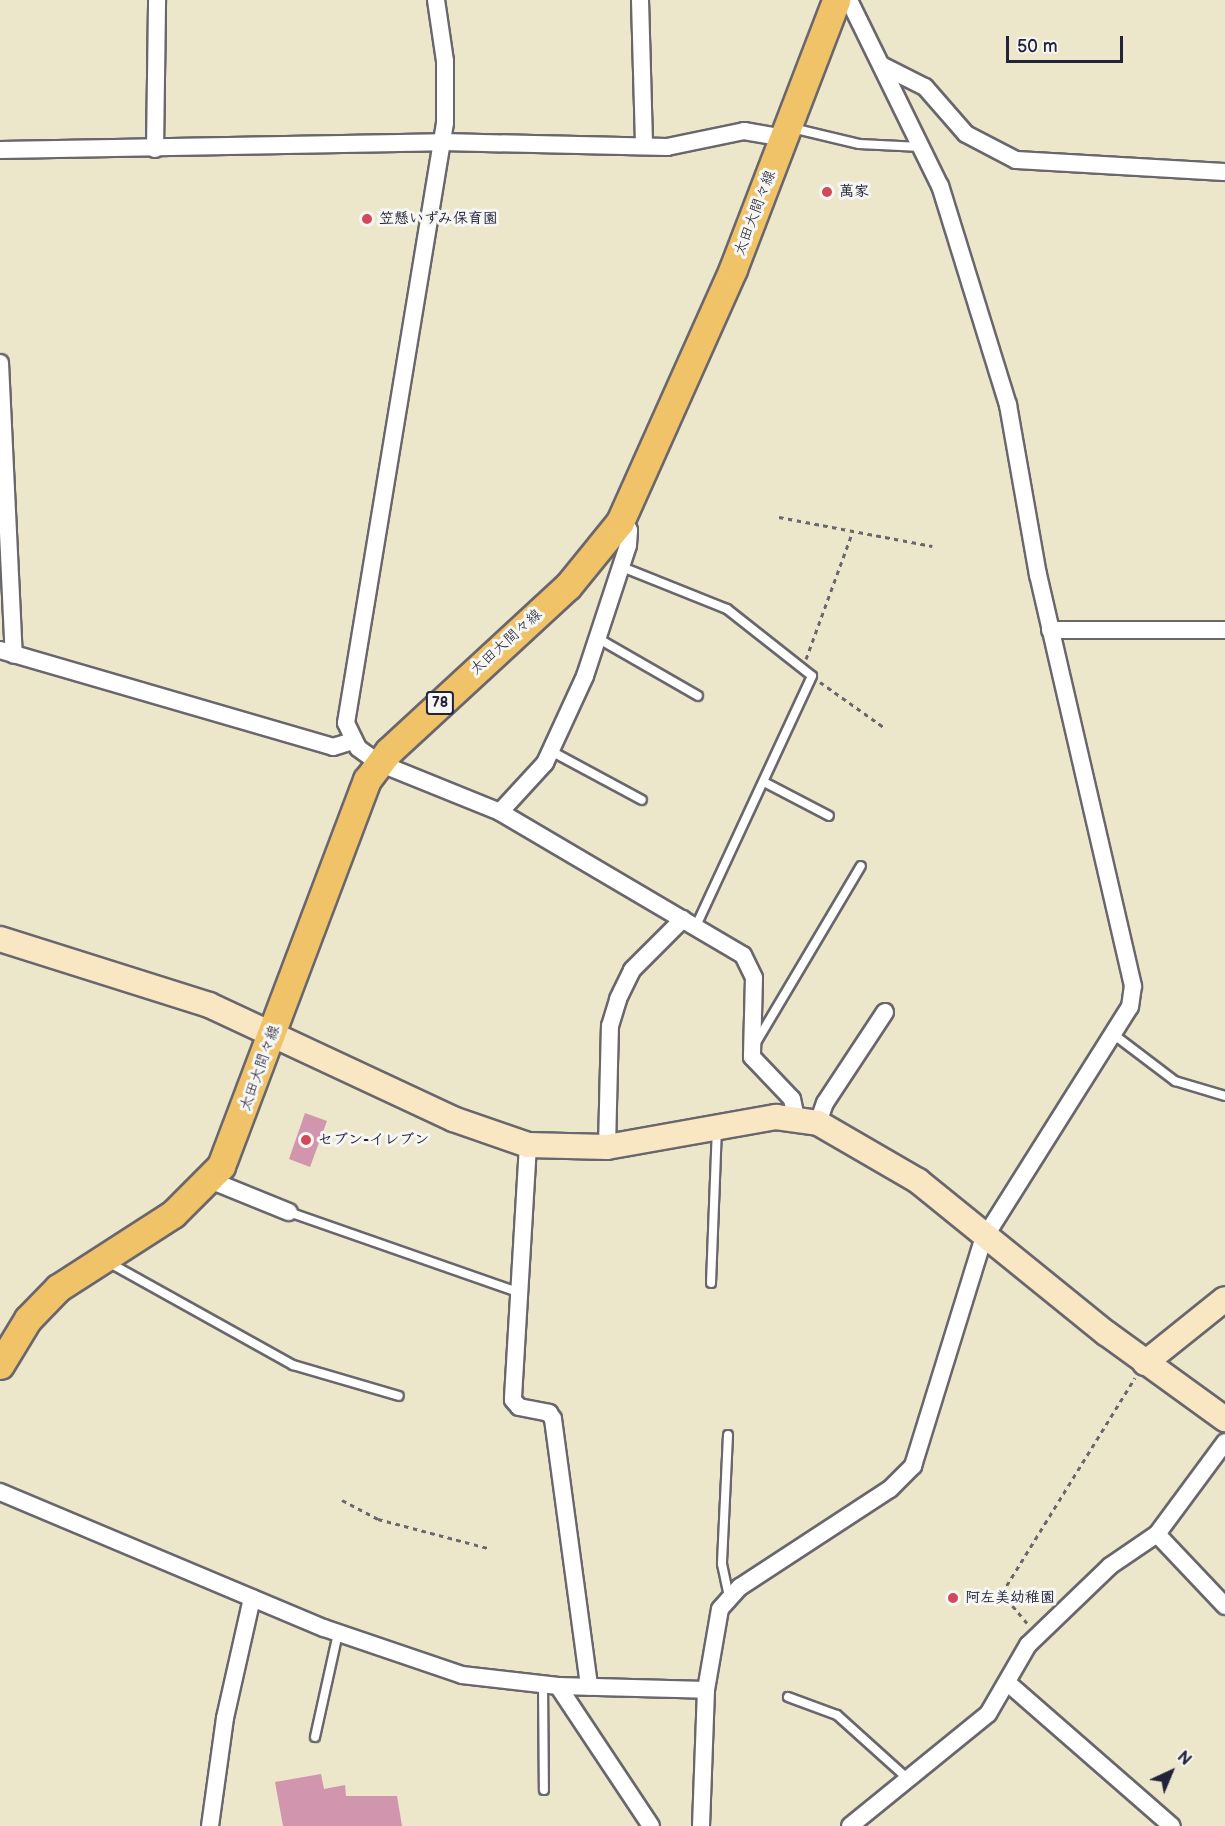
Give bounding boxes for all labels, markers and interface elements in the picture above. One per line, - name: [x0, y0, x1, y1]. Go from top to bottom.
- scale bar: [1009, 24, 1126, 62]
- text: 50 m: [1017, 36, 1058, 57]
- street label: 太田大間々線: [730, 168, 780, 258]
- place label: 萬家: [839, 183, 869, 201]
- marker: 萬家: [820, 185, 834, 199]
- place label: 笠懸いずみ保育園: [379, 210, 499, 228]
- marker: 笠懸いずみ保育園: [360, 212, 374, 226]
- street label: 太田大間々線: [467, 605, 545, 679]
- road number: 78: [425, 692, 455, 714]
- street label: 太田大間々線: [236, 1023, 284, 1113]
- place label: セブン-イレブン: [318, 1131, 429, 1149]
- marker: セブン-イレブン: [299, 1133, 313, 1147]
- place label: 阿左美幼稚園: [965, 1589, 1055, 1607]
- marker: 阿左美幼稚園: [946, 1591, 960, 1605]
- north arrow: [1141, 1742, 1201, 1802]
- text: N: [1173, 1748, 1195, 1770]

